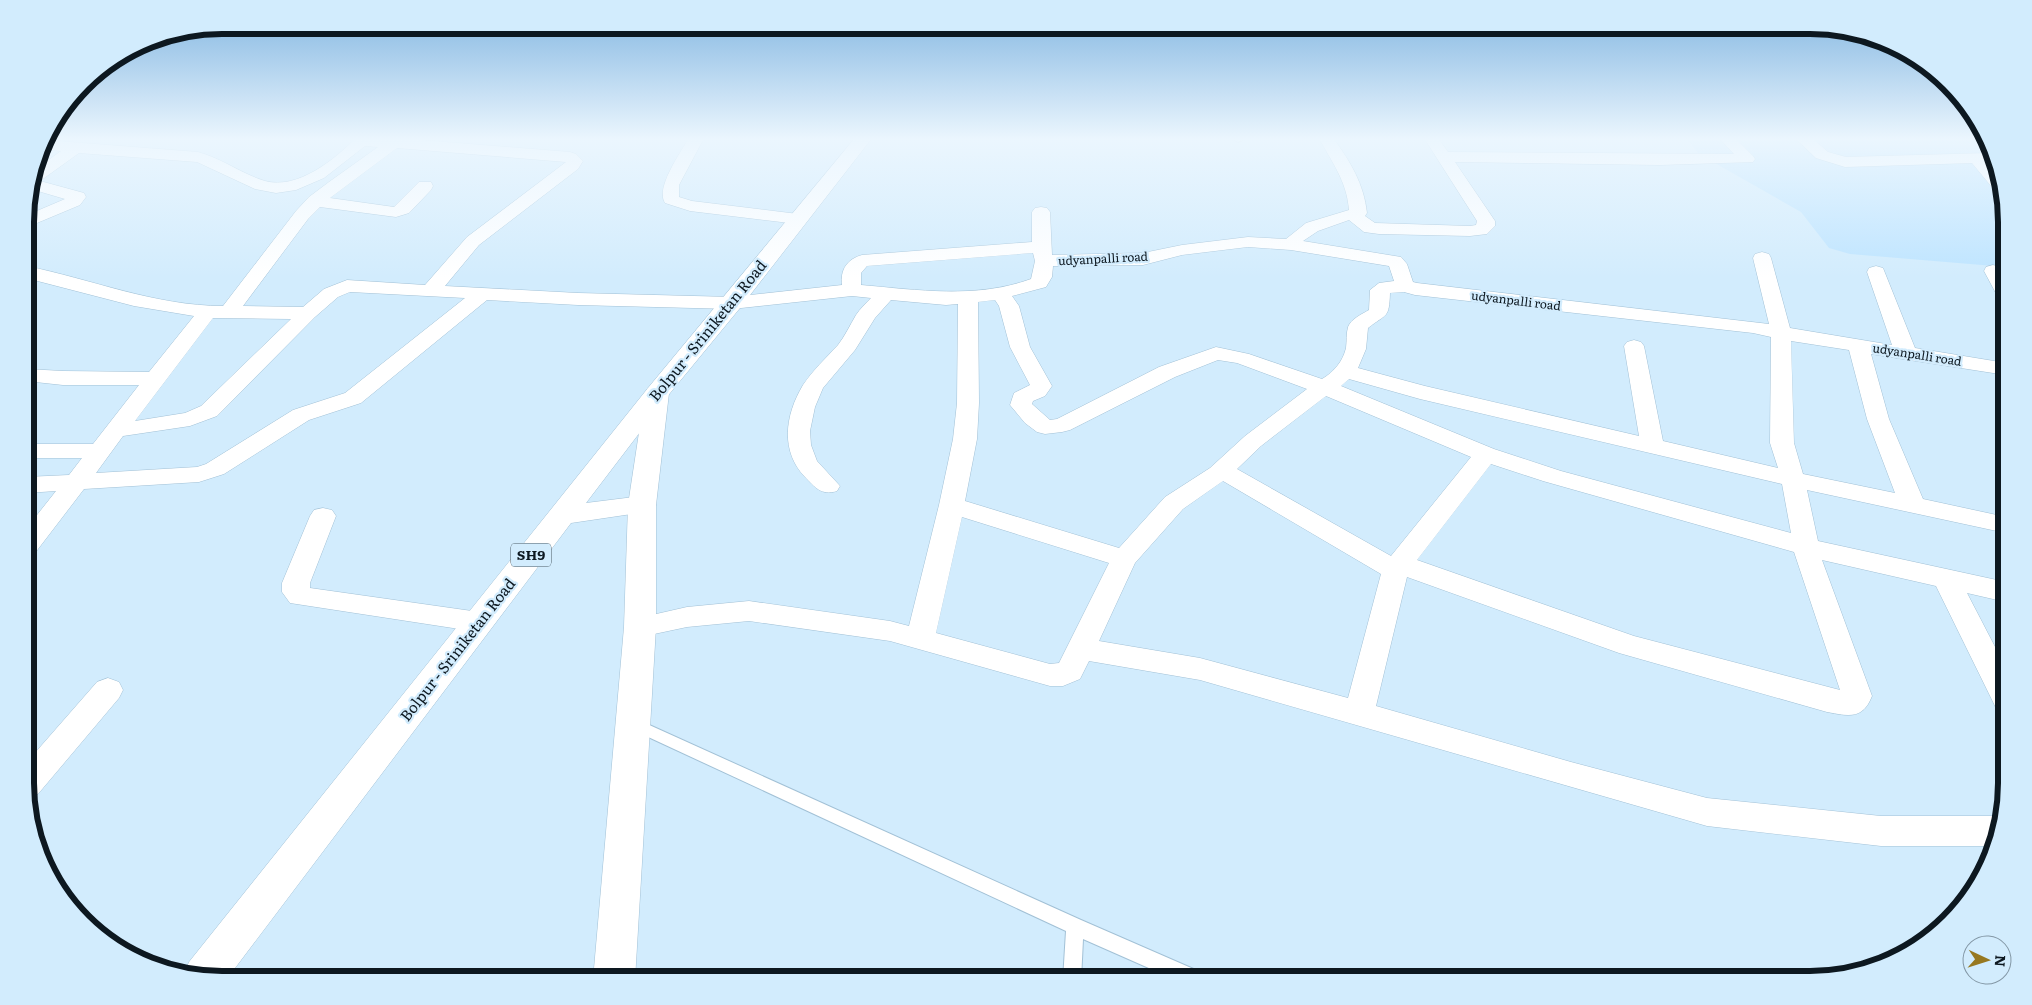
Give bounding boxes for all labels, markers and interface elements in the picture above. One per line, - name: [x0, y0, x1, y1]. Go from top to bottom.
- street label: udyanpalli road: [1057, 247, 1149, 269]
- street label: Bolpur - Sriniketan Road: [642, 254, 771, 406]
- street label: udyanpalli road: [1470, 286, 1563, 315]
- street label: udyanpalli road: [1871, 338, 1964, 370]
- road number: SH9: [511, 544, 551, 566]
- street label: Bolpur - Sriniketan Road: [394, 573, 520, 726]
- north arrow: [1962, 935, 2012, 985]
- text: N: [1991, 954, 2011, 968]

